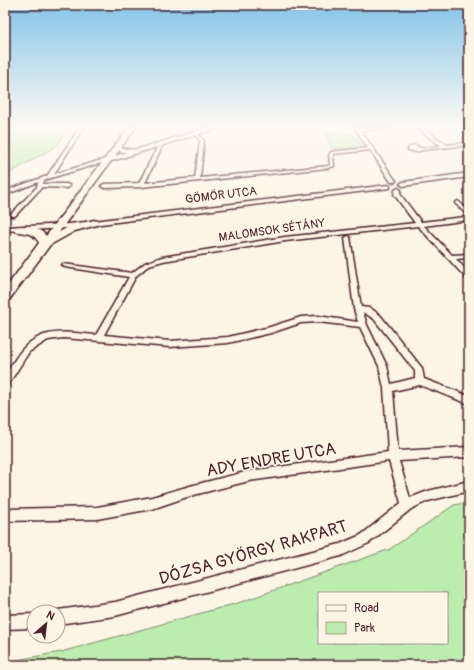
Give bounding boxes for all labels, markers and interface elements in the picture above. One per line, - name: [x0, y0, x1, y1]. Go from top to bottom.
- street label: GÖMÖR UTCA: [184, 183, 258, 207]
- street label: MALOMSOK SÉTÁNY: [218, 215, 326, 245]
- street label: ADY ENDRE UTCA: [205, 438, 337, 481]
- street label: DÓZSA GYÖRGY RAKPART: [157, 516, 350, 589]
- legend: [318, 592, 448, 644]
- text: Road: [354, 601, 379, 616]
- north arrow: [26, 604, 66, 644]
- text: N: [44, 608, 57, 623]
- text: Park: [354, 621, 375, 636]

